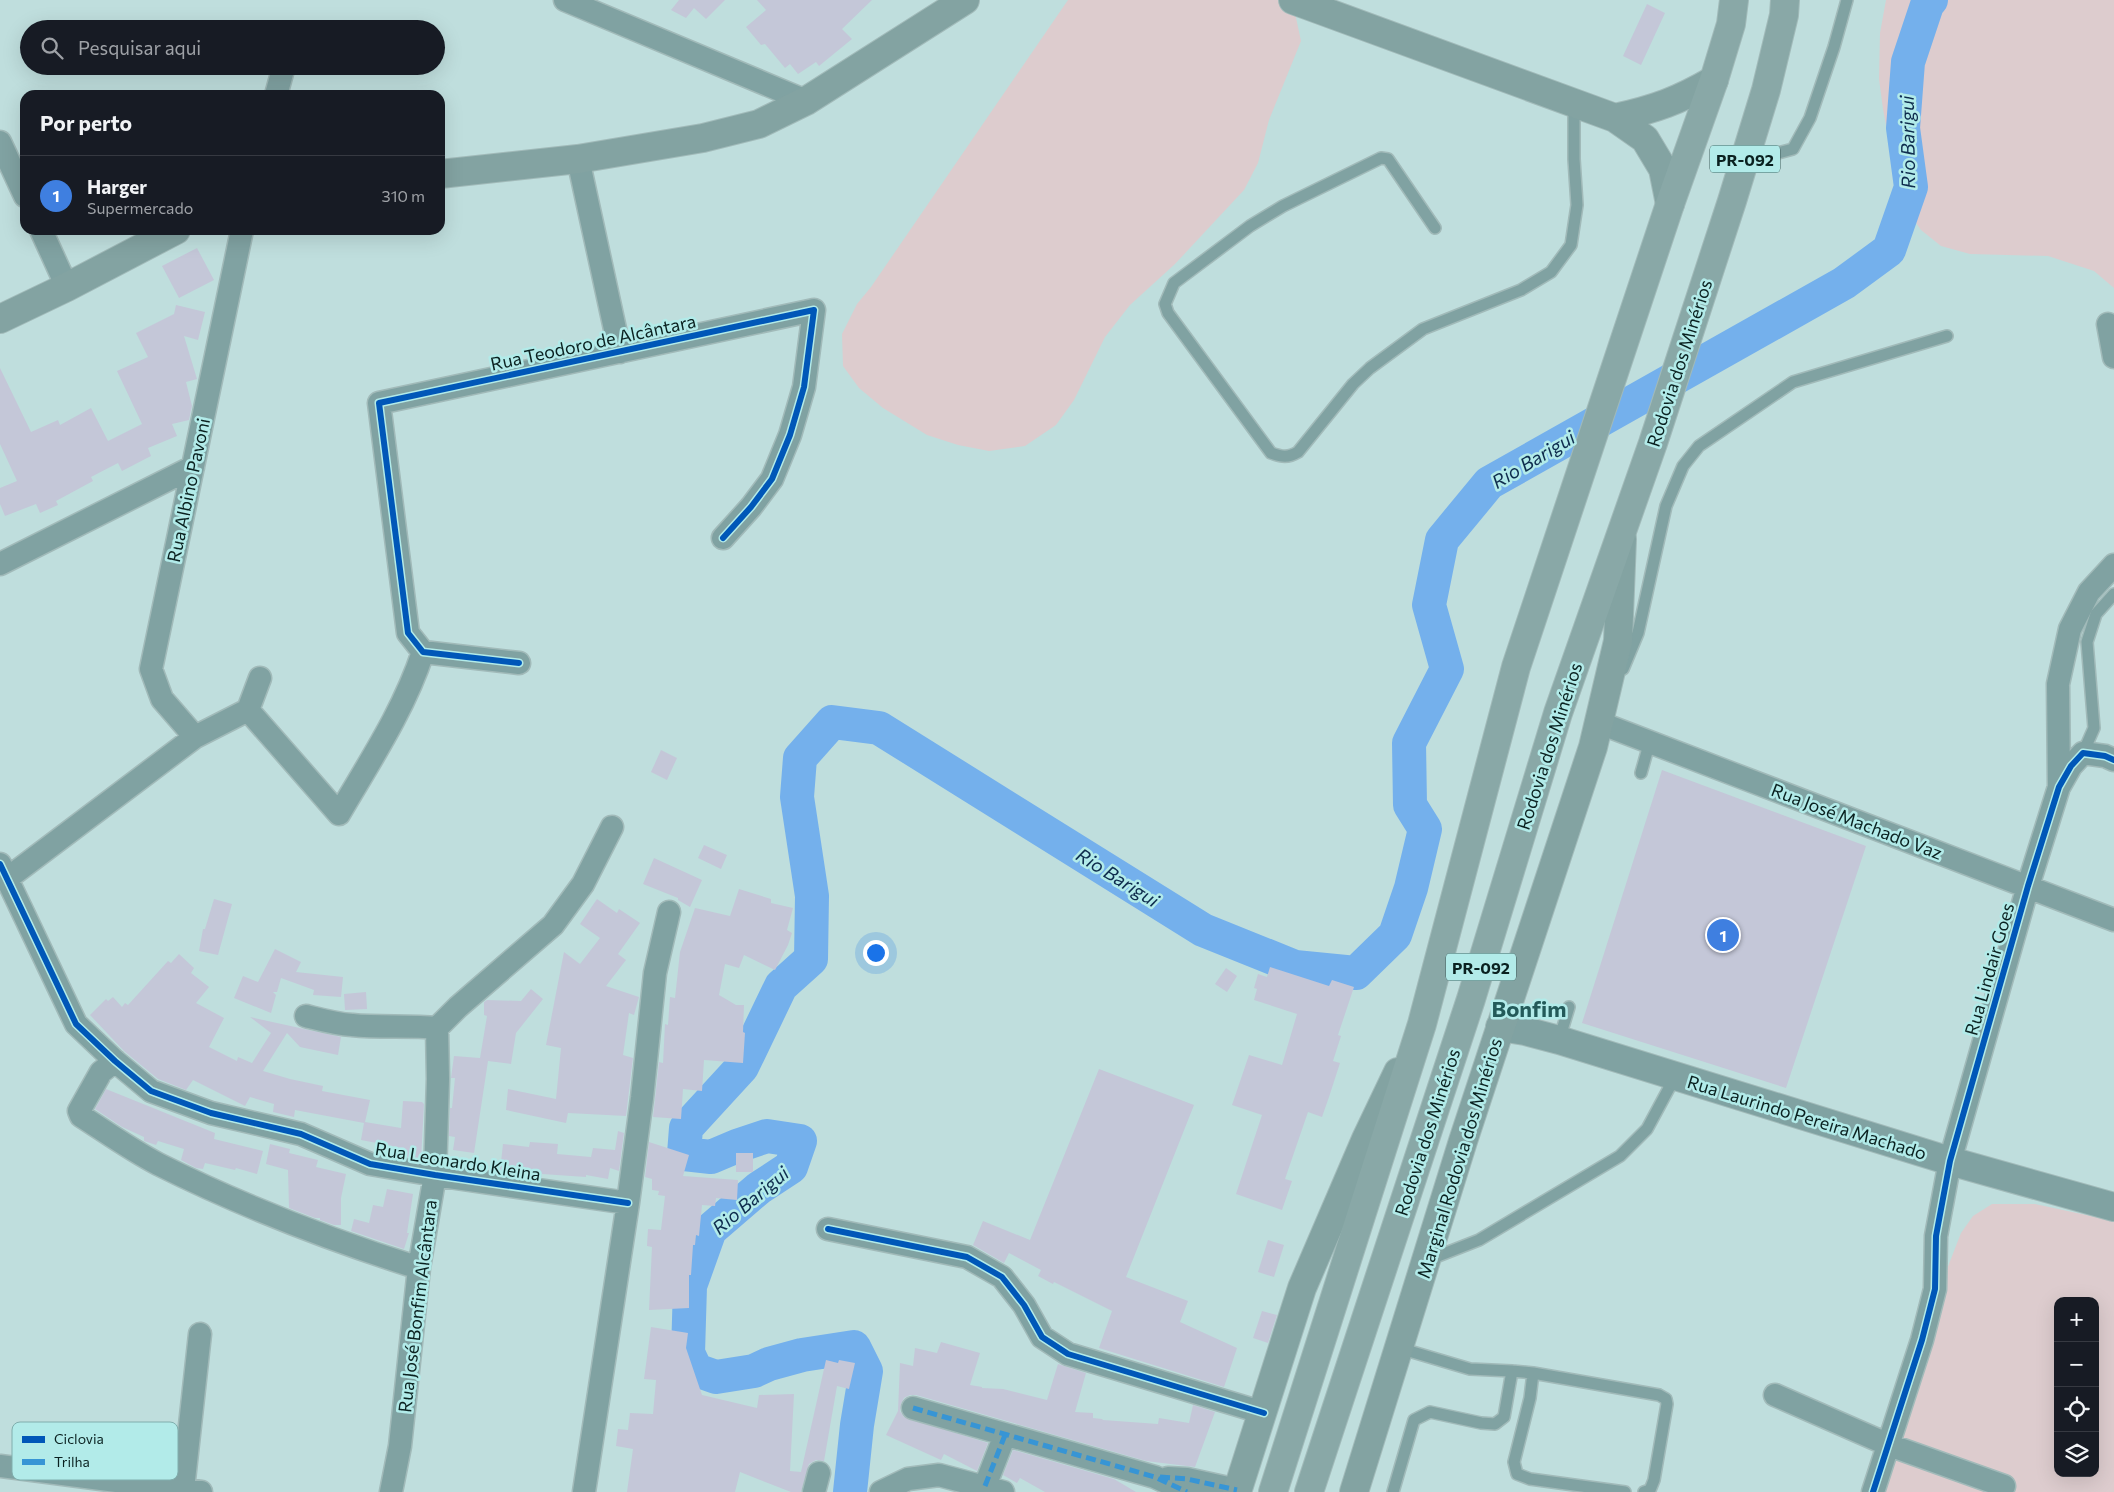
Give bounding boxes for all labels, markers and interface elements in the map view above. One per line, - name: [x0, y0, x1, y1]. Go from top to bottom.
- search box: [20, 20, 445, 75]
- icon: search: [38, 34, 66, 62]
- text: Pesquisar aqui: [78, 36, 201, 59]
- water label: Rio Barigui: [1895, 94, 1919, 189]
- text: Por perto: [40, 110, 132, 135]
- road number: PR-092: [1710, 146, 1780, 172]
- text: Harger: [87, 175, 147, 198]
- text: 1: [52, 186, 60, 205]
- text: 310 m: [382, 186, 425, 205]
- text: Supermercado: [87, 198, 193, 217]
- street label: Rodovia dos Minérios: [1642, 277, 1716, 449]
- street label: Rua Teodoro de Alcântara: [488, 309, 698, 375]
- street label: Rua Albino Pavoni: [162, 416, 214, 564]
- water label: Rio Barigui: [1487, 425, 1580, 493]
- street label: Rodovia dos Minérios: [1512, 660, 1586, 832]
- street label: Rua José Machado Vaz: [1768, 778, 1946, 864]
- water label: Rio Barigui: [1072, 843, 1165, 912]
- street label: Rua Lindair Goes: [1960, 900, 2018, 1038]
- pin: 1: [1707, 916, 1739, 954]
- your location: [863, 940, 889, 966]
- road number: PR-092: [1446, 954, 1516, 980]
- district label: Bonfim: [1492, 995, 1566, 1022]
- street label: Marginal Rodovia dos Minérios: [1412, 1035, 1506, 1281]
- street label: Rodovia dos Minérios: [1390, 1046, 1464, 1218]
- street label: Rua Laurindo Pereira Machado: [1685, 1070, 1929, 1164]
- street label: Rua Leonardo Kleina: [374, 1137, 542, 1185]
- water label: Rio Barigui: [707, 1161, 794, 1239]
- street label: Rua José Bonfim Alcântara: [393, 1198, 441, 1414]
- map controls: [2054, 1297, 2099, 1477]
- button: +: [2054, 1297, 2099, 1342]
- button: −: [2054, 1342, 2099, 1387]
- button: locate: [2054, 1387, 2099, 1432]
- legend: [12, 1422, 178, 1480]
- text: Ciclovia: [54, 1430, 104, 1447]
- button: layers: [2054, 1432, 2099, 1477]
- text: Trilha: [54, 1453, 90, 1470]

